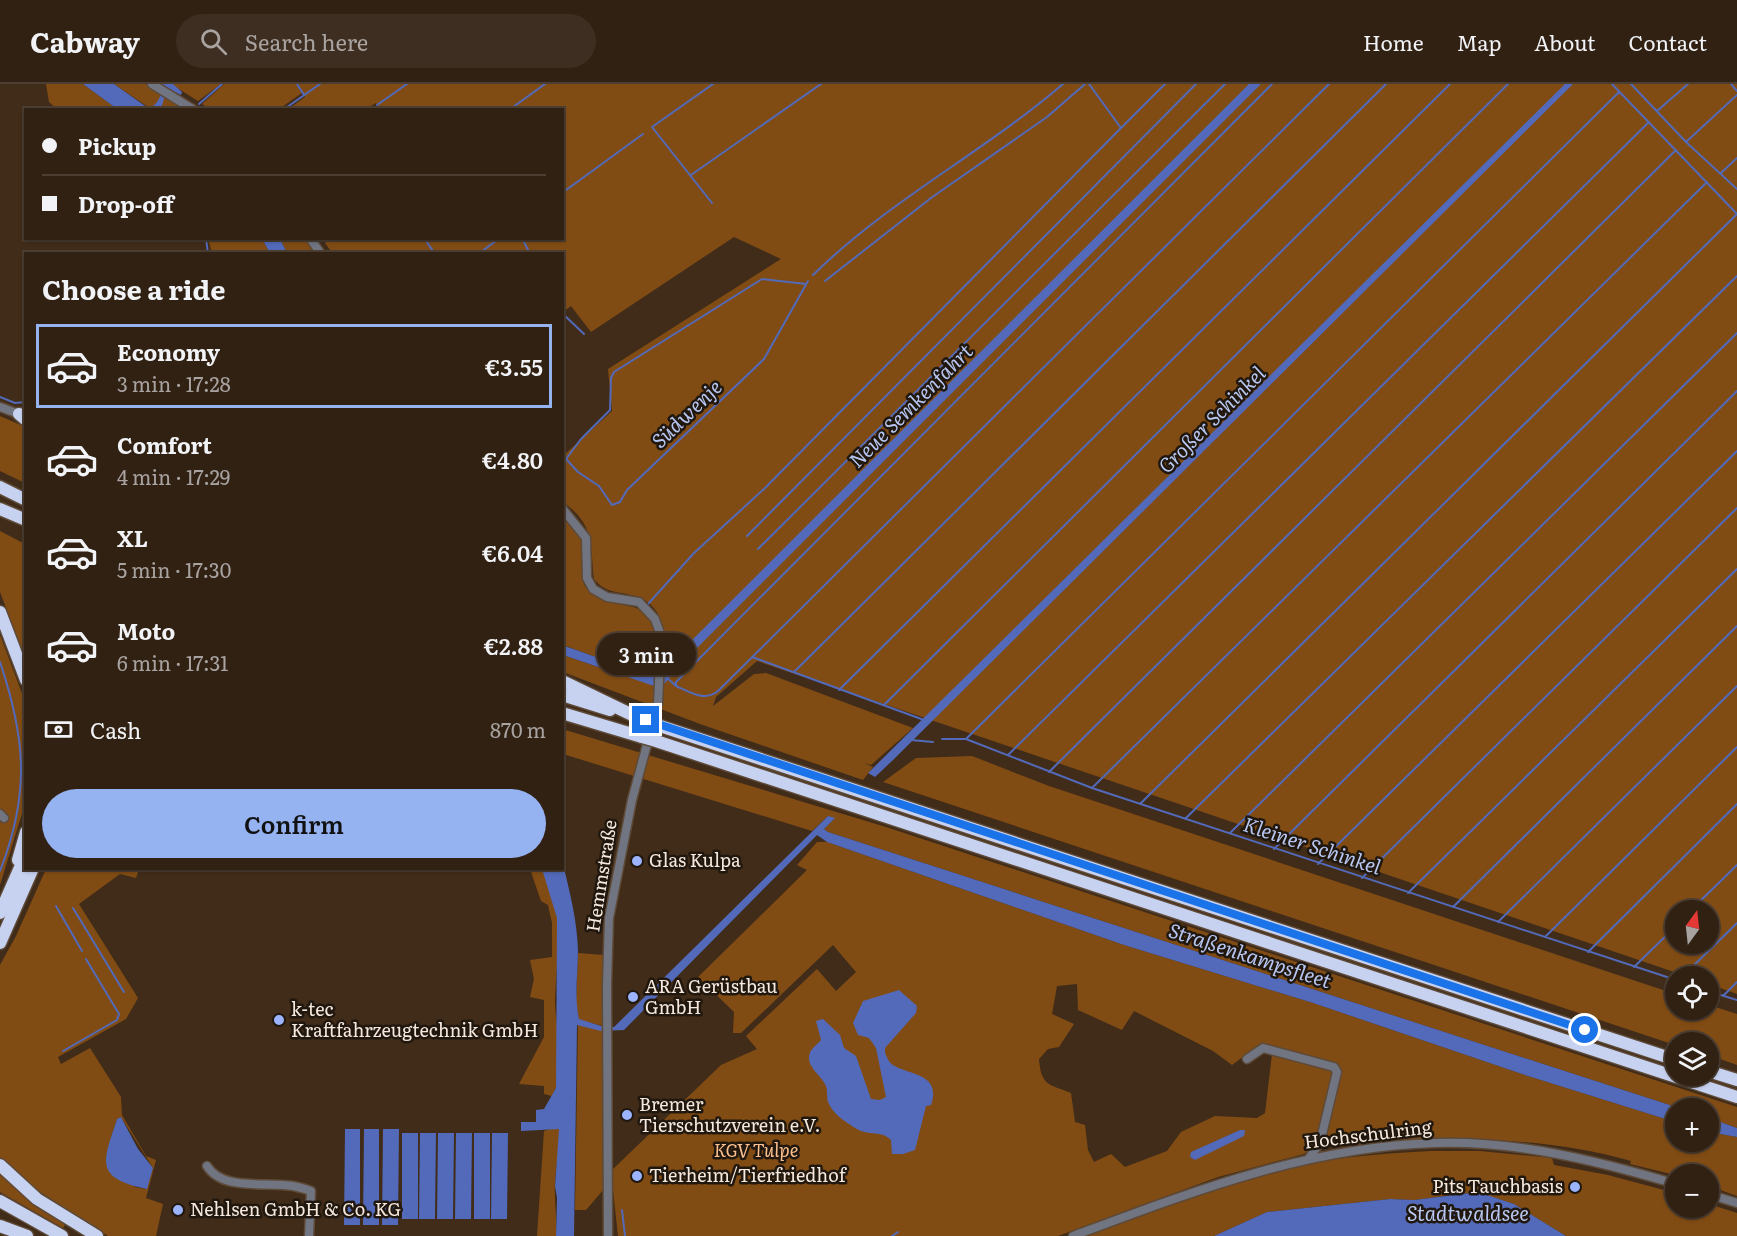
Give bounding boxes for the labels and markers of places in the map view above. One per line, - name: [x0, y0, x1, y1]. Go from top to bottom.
- place label: Glas Kulpa: [649, 846, 741, 873]
- marker: Glas Kulpa: [630, 854, 644, 868]
- place label: ARA Gerüstbau GmbH: [645, 972, 778, 1020]
- marker: ARA Gerüstbau GmbH: [626, 990, 640, 1004]
- place label: k-tec Kraftfahrzeugtechnik GmbH: [291, 995, 538, 1043]
- marker: k-tec Kraftfahrzeugtechnik GmbH: [272, 1013, 286, 1027]
- place label: Bremer Tierschutzverein e.V.: [639, 1090, 821, 1138]
- marker: Bremer Tierschutzverein e.V.: [620, 1108, 634, 1122]
- place label: Tierheim/Tierfriedhof: [649, 1161, 848, 1188]
- marker: Tierheim/Tierfriedhof: [630, 1169, 644, 1183]
- place label: Pits Tauchbasis: [1432, 1172, 1563, 1199]
- marker: Pits Tauchbasis: [1568, 1180, 1582, 1194]
- place label: Nehlsen GmbH & Co. KG: [190, 1195, 401, 1222]
- marker: Nehlsen GmbH & Co. KG: [171, 1203, 185, 1217]

